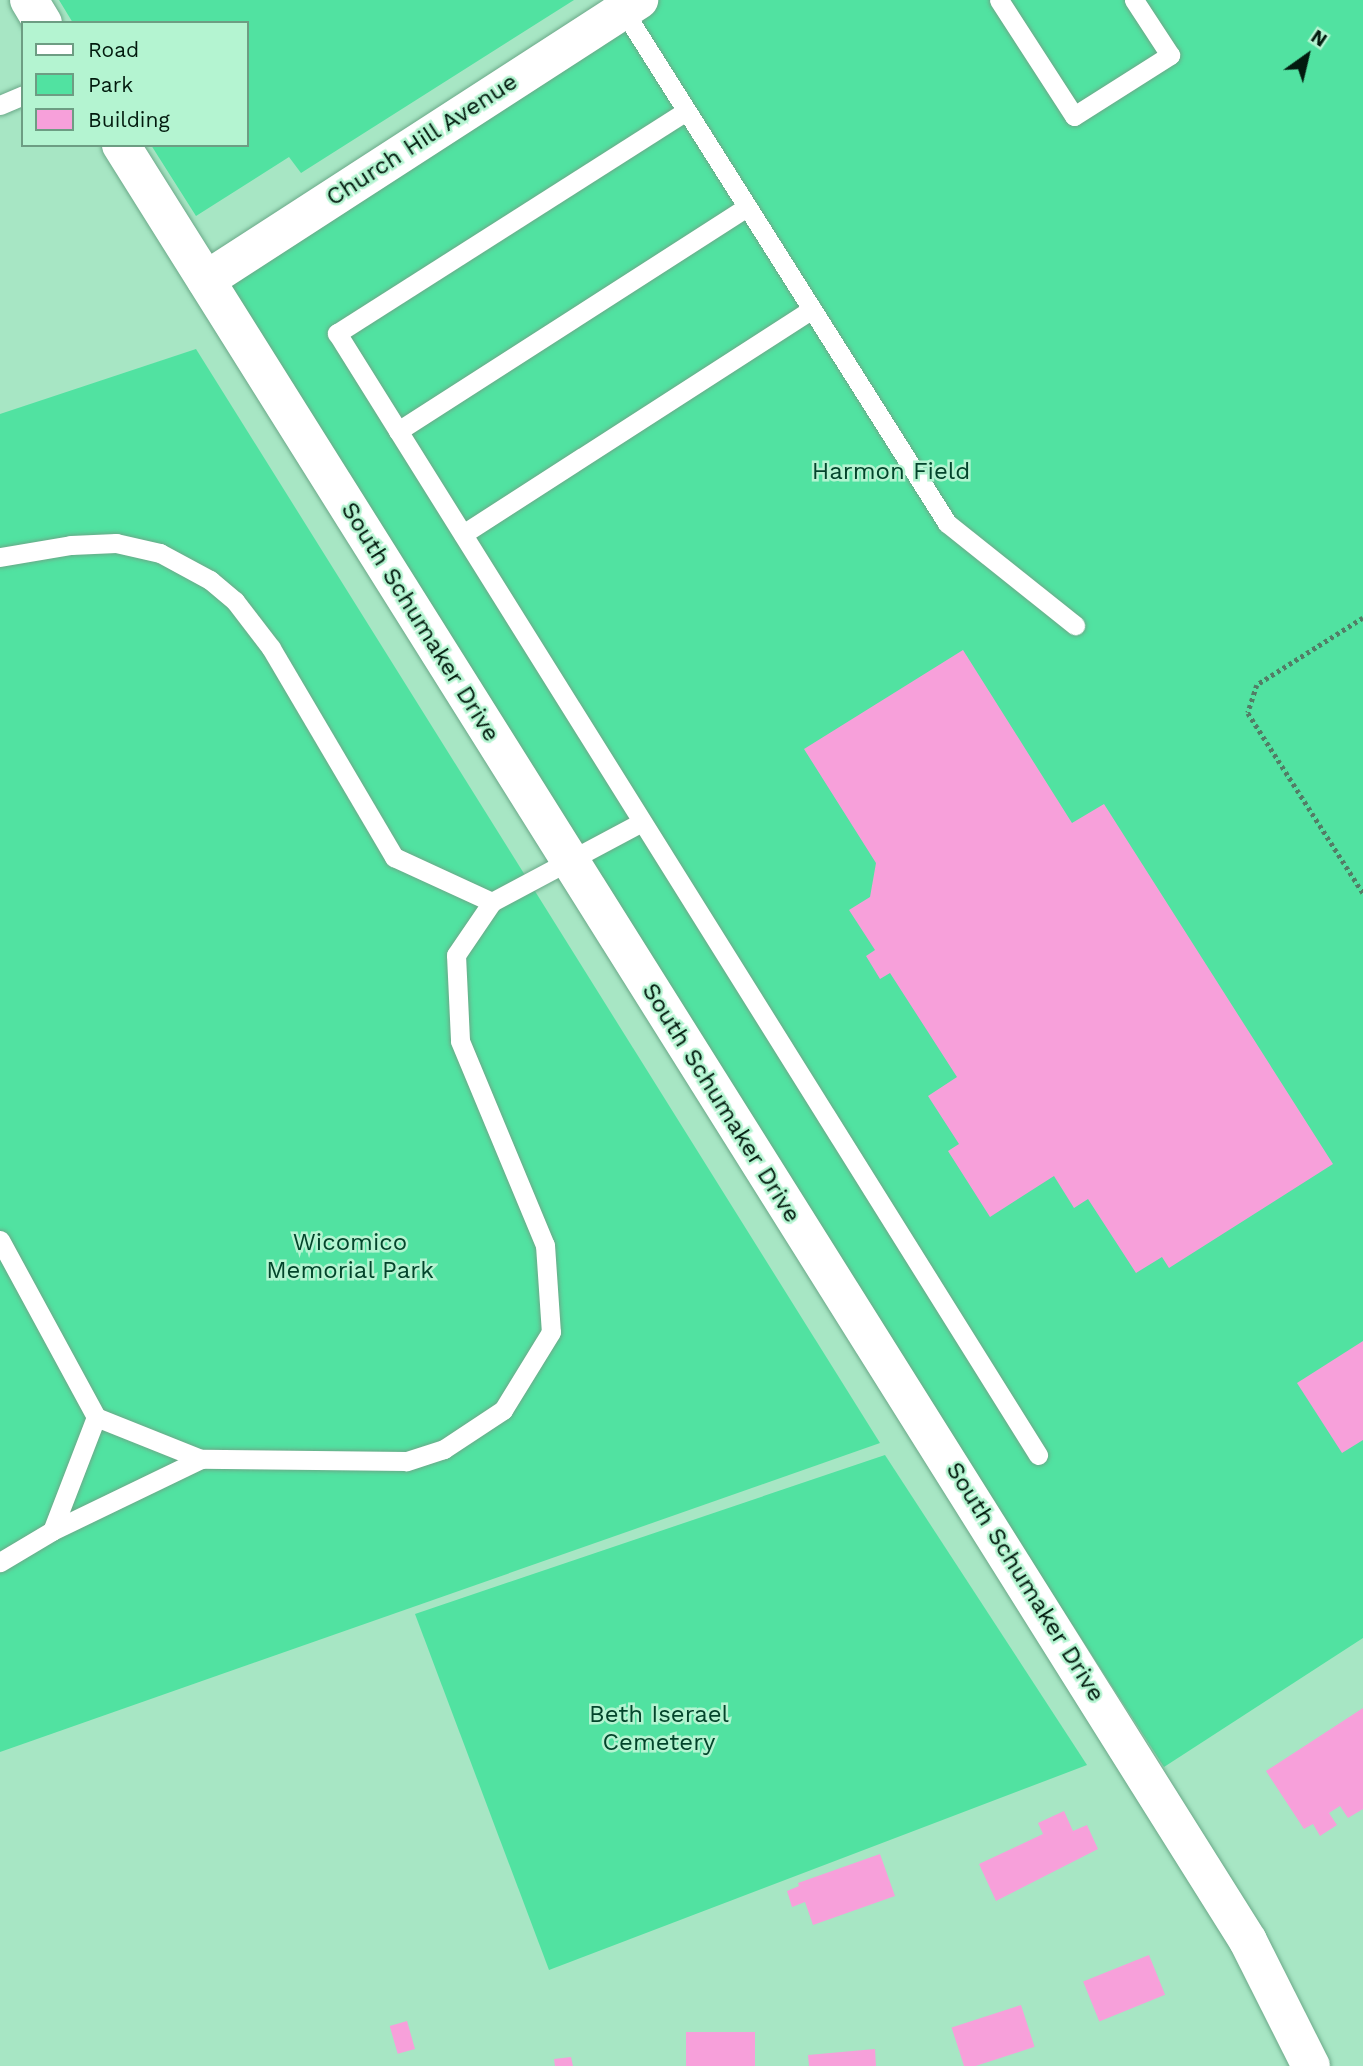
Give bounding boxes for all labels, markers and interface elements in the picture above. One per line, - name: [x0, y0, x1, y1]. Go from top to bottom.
- legend: [21, 21, 248, 147]
- north arrow: [1272, 21, 1342, 91]
- text: N: [1307, 25, 1331, 52]
- text: Road: [88, 37, 139, 62]
- street label: Church Hill Avenue: [320, 67, 524, 213]
- text: Park: [88, 72, 133, 97]
- text: Building: [88, 107, 170, 132]
- park label: Harmon Field: [812, 458, 970, 486]
- street label: South Schumaker Drive: [334, 497, 506, 747]
- street label: South Schumaker Drive: [635, 978, 807, 1228]
- park label: Wicomico Memorial Park: [266, 1229, 434, 1285]
- street label: South Schumaker Drive: [939, 1457, 1111, 1707]
- park label: Beth Iserael Cemetery: [589, 1701, 729, 1757]

